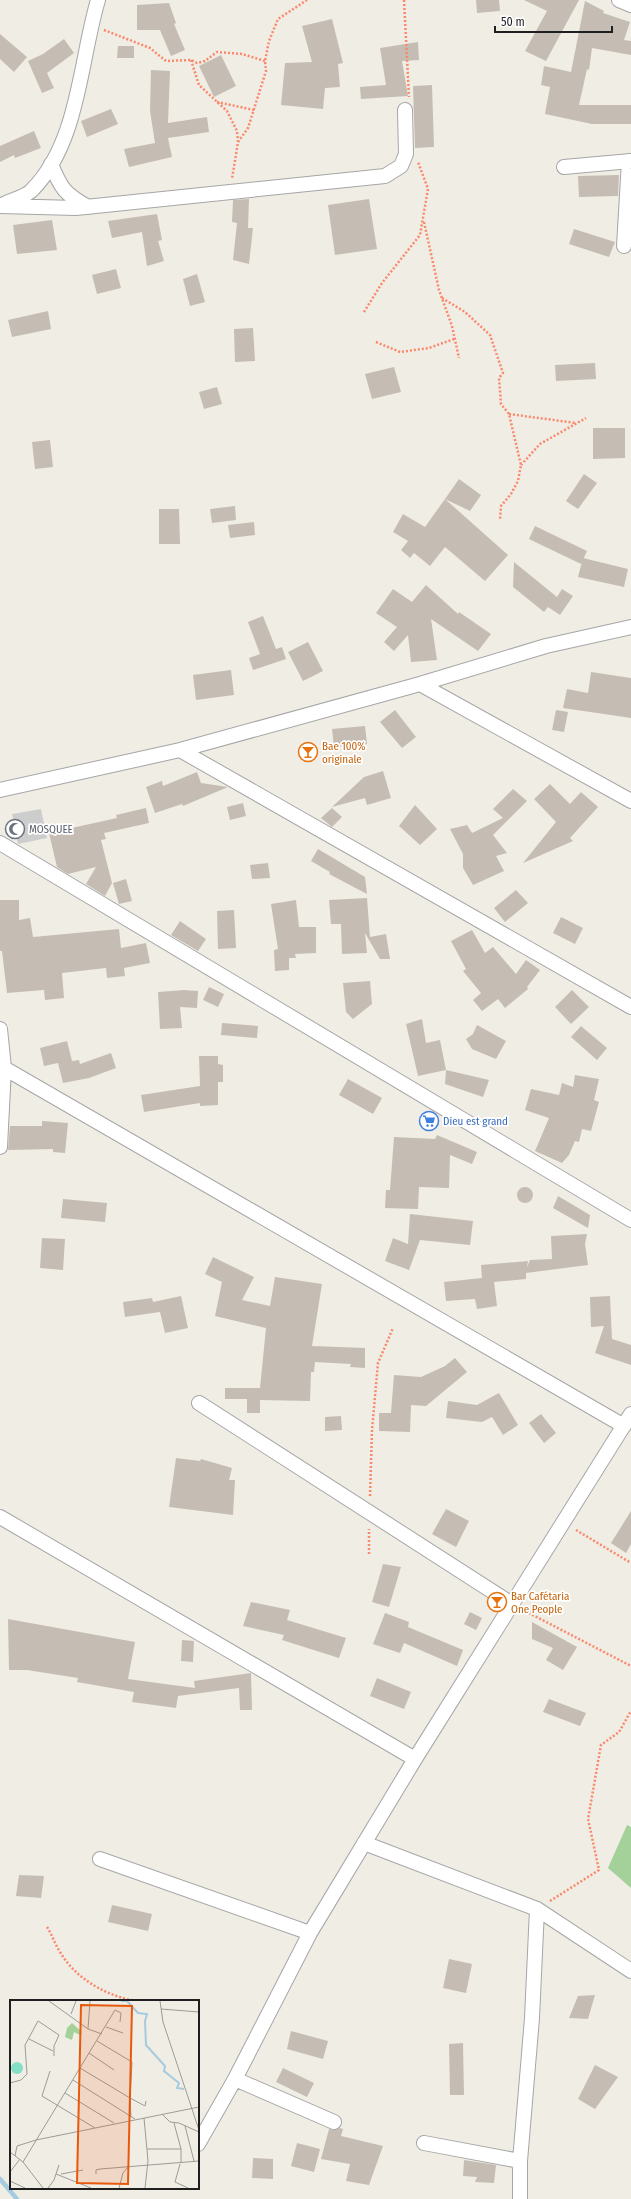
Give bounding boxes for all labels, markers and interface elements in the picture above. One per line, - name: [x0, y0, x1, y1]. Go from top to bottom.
- scale bar: [495, 8, 612, 34]
- text: 50 m: [501, 15, 525, 29]
- place label: Bae 100% originale: [322, 740, 365, 766]
- bar icon: Bae 100% originale: [297, 741, 319, 763]
- mosque icon: MOSQUEE: [4, 818, 26, 840]
- place label: MOSQUEE: [29, 823, 73, 836]
- supermarket icon: Dieu est grand: [418, 1110, 440, 1132]
- place label: Dieu est grand: [443, 1115, 508, 1128]
- place label: Bar Cafétaria One People: [511, 1590, 569, 1616]
- bar icon: Bar Cafétaria One People: [486, 1591, 508, 1613]
- inset map: [10, 2000, 199, 2189]

